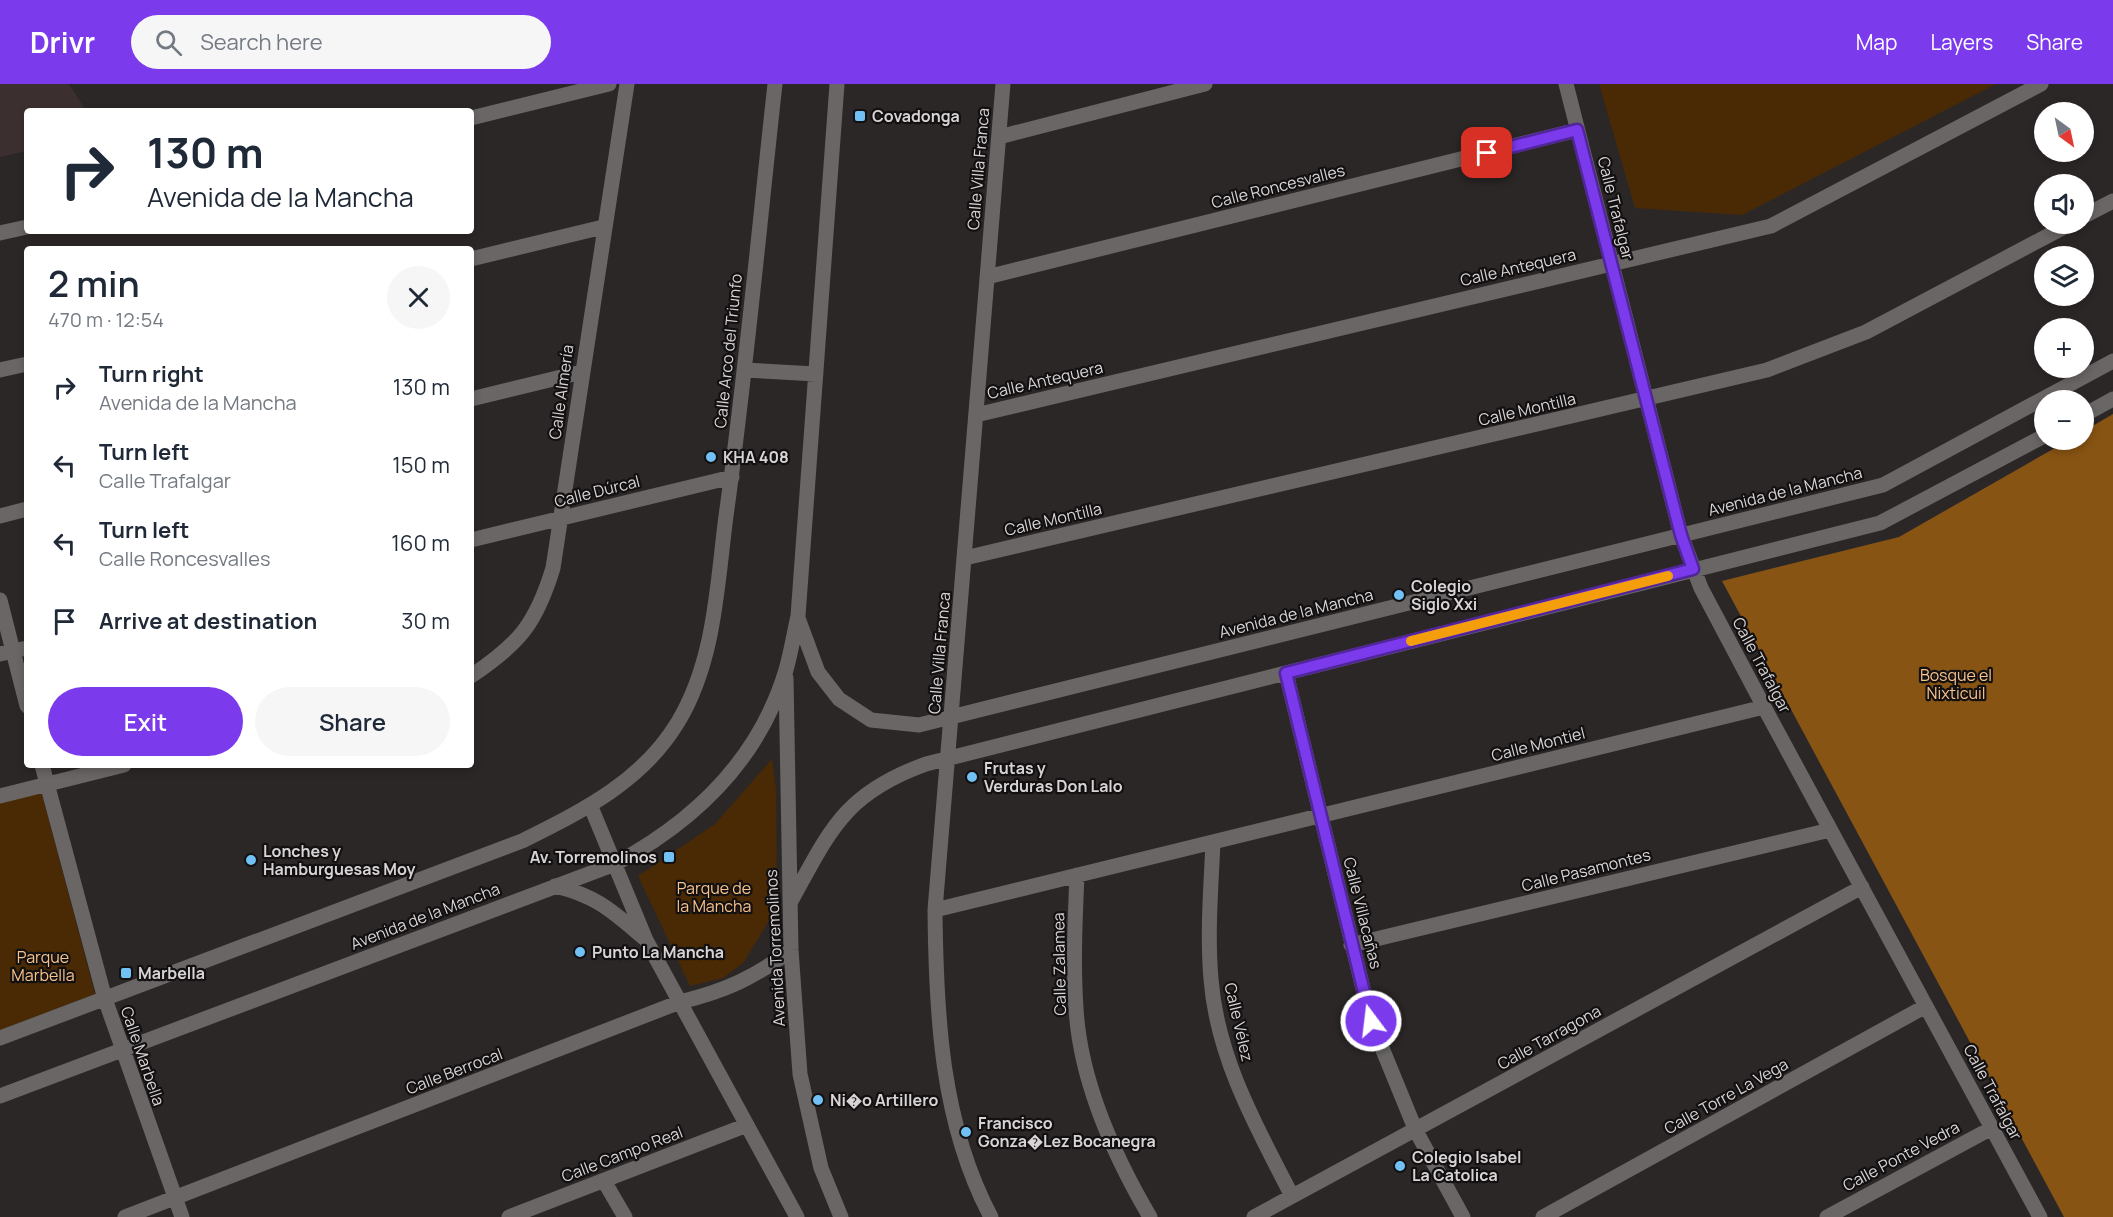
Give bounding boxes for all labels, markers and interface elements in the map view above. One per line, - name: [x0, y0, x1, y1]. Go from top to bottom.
- search box: [131, 15, 551, 69]
- text: Drivr: [30, 23, 95, 61]
- icon: search: [152, 26, 185, 59]
- text: Search here: [200, 27, 323, 57]
- text: Map: [1856, 28, 1897, 56]
- text: Layers: [1930, 28, 1993, 56]
- text: Share: [2026, 28, 2083, 56]
- north arrow: [2034, 102, 2094, 162]
- map controls: [2034, 102, 2094, 450]
- place label: Covadonga: [872, 105, 960, 127]
- street label: Calle Villa Franca: [962, 107, 994, 231]
- marker: Covadonga: [853, 109, 867, 123]
- text: 130 m: [147, 123, 264, 181]
- pin: [1461, 127, 1512, 178]
- icon: right: [48, 132, 126, 210]
- icon: arrive: [1470, 136, 1503, 169]
- street label: Calle Trafalgar: [1593, 154, 1640, 262]
- street label: Calle Roncesvalles: [1209, 159, 1347, 213]
- button: sound: [2034, 174, 2094, 234]
- text: Avenida de la Mancha: [147, 178, 414, 215]
- street label: Calle Antequera: [1458, 243, 1578, 291]
- button: layers: [2034, 246, 2094, 306]
- text: 2 min: [48, 259, 140, 308]
- button: close: [387, 266, 450, 329]
- street label: Calle Arco del Triunfo: [709, 273, 747, 429]
- text: 470 m · 12:54: [48, 306, 164, 333]
- button: +: [2034, 318, 2094, 378]
- street label: Calle Almería: [543, 343, 579, 441]
- street label: Calle Antequera: [985, 356, 1105, 404]
- text: Turn right: [99, 359, 204, 389]
- icon: right: [48, 371, 81, 404]
- text: 130 m: [393, 372, 450, 402]
- street label: Calle Montilla: [1476, 387, 1578, 431]
- text: Avenida de la Mancha: [99, 389, 297, 416]
- button: −: [2034, 390, 2094, 450]
- text: Turn left: [99, 437, 189, 467]
- place label: KHA 408: [723, 446, 789, 468]
- icon: left: [48, 449, 81, 482]
- text: 150 m: [392, 450, 450, 480]
- marker: KHA 408: [704, 450, 718, 464]
- street label: Avenida de la Mancha: [1706, 461, 1864, 521]
- text: Calle Trafalgar: [99, 467, 231, 494]
- street label: Calle Dúrcal: [552, 470, 642, 512]
- street label: Calle Montilla: [1002, 497, 1104, 541]
- text: Turn left: [99, 515, 189, 545]
- icon: left: [48, 527, 81, 560]
- text: 160 m: [391, 528, 450, 558]
- text: Calle Roncesvalles: [99, 545, 270, 572]
- place label: Colegio Siglo Xxi: [1411, 575, 1477, 615]
- street label: Avenida de la Mancha: [1217, 583, 1375, 643]
- marker: Colegio Siglo Xxi: [1392, 588, 1406, 602]
- street label: Calle Villa Franca: [923, 591, 955, 715]
- icon: arrive: [48, 605, 81, 638]
- text: Arrive at destination: [99, 606, 317, 636]
- text: 30 m: [401, 606, 450, 636]
- street label: Calle Trafalgar: [1727, 613, 1797, 717]
- park label: Bosque el Nixticuil: [1920, 664, 1992, 704]
- button: Exit: [48, 687, 243, 756]
- button: Share: [255, 687, 450, 756]
- street label: Calle Montiel: [1489, 722, 1587, 766]
- place label: Frutas y Verduras Don Lalo: [984, 757, 1123, 797]
- marker: Frutas y Verduras Don Lalo: [965, 770, 979, 784]
- place label: Lonches y Hamburguesas Moy: [263, 840, 416, 880]
- street label: Calle Pasamontes: [1519, 843, 1653, 897]
- place label: Av. Torremolinos: [530, 846, 657, 868]
- marker: Av. Torremolinos: [662, 850, 676, 864]
- marker: Lonches y Hamburguesas Moy: [244, 853, 258, 867]
- street label: Calle Villacañas: [1339, 855, 1387, 971]
- street label: Avenida Torremolinos: [760, 869, 790, 1027]
- street label: Avenida de la Mancha: [347, 877, 503, 955]
- park label: Parque de la Mancha: [677, 877, 751, 917]
- street label: Calle Zalamea: [1047, 912, 1071, 1016]
- place label: Punto La Mancha: [592, 941, 724, 963]
- marker: Punto La Mancha: [573, 945, 587, 959]
- park label: Parque Marbella: [11, 946, 75, 986]
- place label: Marbella: [138, 962, 205, 984]
- marker: Marbella: [119, 966, 133, 980]
- street label: Calle Vélez: [1219, 980, 1259, 1064]
- position arrow: [1339, 989, 1403, 1053]
- street label: Calle Tarragona: [1493, 999, 1605, 1075]
- street label: Calle Marbella: [116, 1003, 170, 1109]
- street label: Calle Trafalgar: [1958, 1040, 2028, 1144]
- street label: Calle Berrocal: [403, 1042, 505, 1100]
- street label: Calle Torre La Vega: [1660, 1053, 1792, 1139]
- place label: Ni�o Artillero: [830, 1089, 938, 1111]
- marker: Ni�o Artillero: [811, 1093, 825, 1107]
- place label: Francisco Gonza�Lez Bocanegra: [978, 1112, 1156, 1152]
- street label: Calle Ponte Vedra: [1839, 1116, 1963, 1196]
- street label: Calle Campo Real: [558, 1121, 686, 1187]
- marker: Francisco Gonza�Lez Bocanegra: [959, 1125, 973, 1139]
- place label: Colegio Isabel La Catolica: [1412, 1146, 1522, 1186]
- marker: Colegio Isabel La Catolica: [1393, 1159, 1407, 1173]

